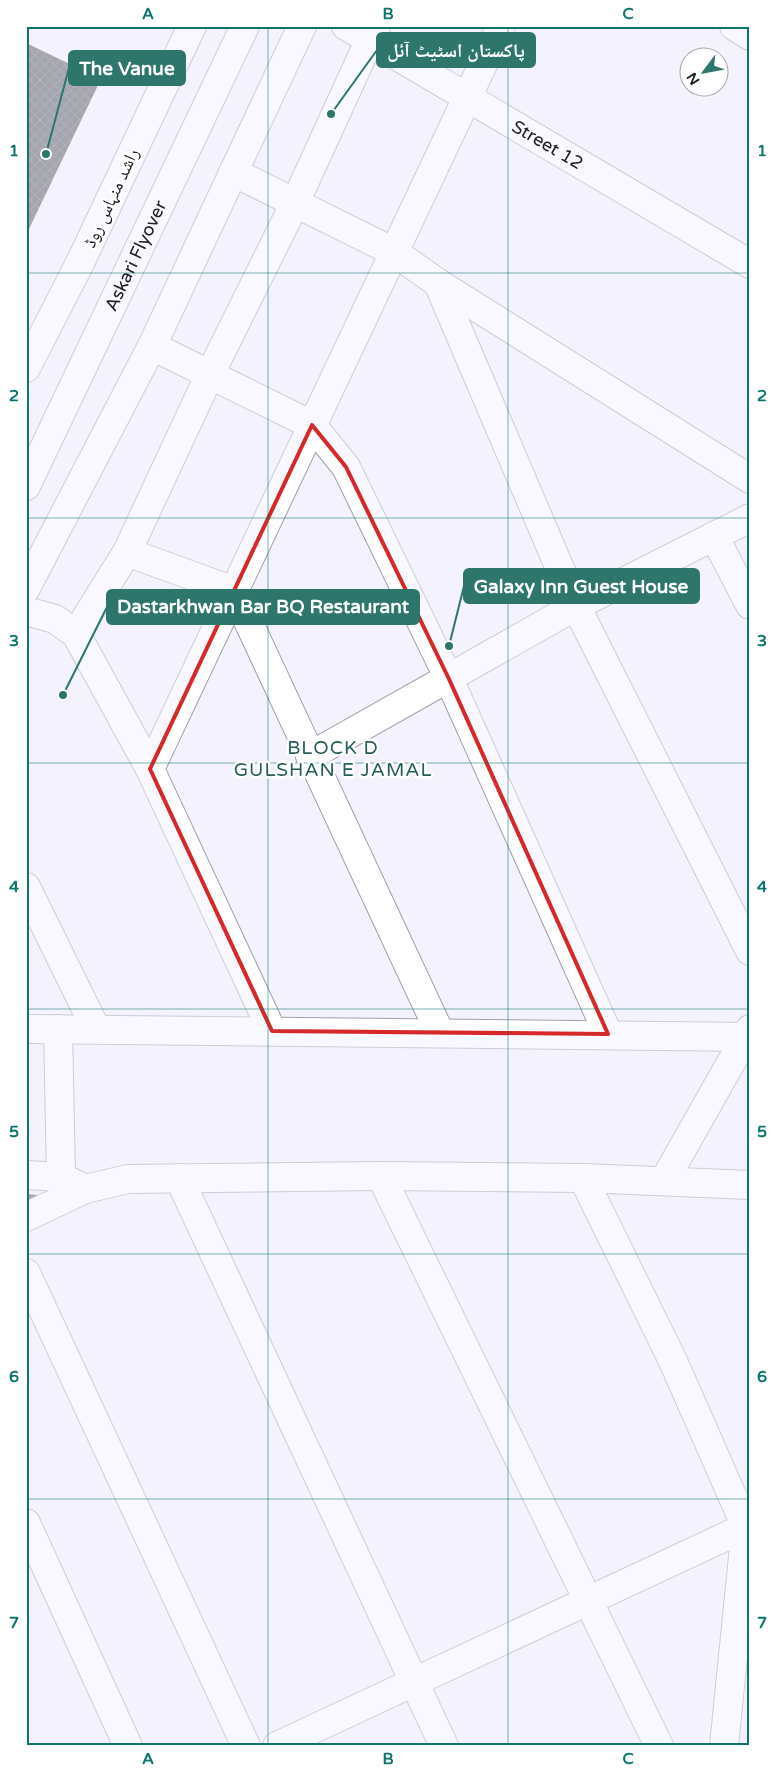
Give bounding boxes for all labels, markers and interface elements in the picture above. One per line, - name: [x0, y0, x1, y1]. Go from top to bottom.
- text: A: [142, 4, 154, 24]
- text: B: [382, 4, 394, 24]
- text: C: [622, 4, 634, 24]
- callout: پاکستان اسٹیٹ آئل: [377, 33, 535, 67]
- text: پاکستان اسٹیٹ آئل: [387, 40, 525, 62]
- north arrow: [678, 48, 728, 98]
- callout: The Vanue: [69, 51, 185, 85]
- text: The Vanue: [78, 58, 175, 80]
- text: N: [683, 69, 704, 88]
- street label: Street 12: [508, 115, 587, 174]
- text: 1: [9, 141, 19, 161]
- text: 1: [757, 141, 767, 161]
- street label: راشد منہاس روڈ: [78, 145, 144, 251]
- street label: Askari Flyover: [100, 197, 171, 315]
- text: 2: [9, 386, 19, 406]
- text: 2: [757, 386, 767, 406]
- callout: Galaxy Inn Guest House: [464, 569, 699, 603]
- text: Galaxy Inn Guest House: [474, 576, 689, 599]
- callout: Dastarkhwan Bar BQ Restaurant: [107, 590, 419, 624]
- text: Dastarkhwan Bar BQ Restaurant: [117, 596, 410, 618]
- text: 3: [9, 631, 19, 651]
- text: 3: [757, 631, 767, 651]
- district label: BLOCK D GULSHAN E JAMAL: [234, 737, 432, 781]
- text: 4: [9, 877, 19, 897]
- text: 4: [757, 877, 767, 897]
- text: 5: [9, 1122, 19, 1142]
- text: 5: [757, 1122, 767, 1142]
- text: 6: [9, 1367, 19, 1387]
- text: 6: [757, 1367, 767, 1387]
- text: 7: [9, 1613, 19, 1633]
- text: 7: [757, 1613, 767, 1633]
- text: A: [142, 1749, 154, 1769]
- text: B: [382, 1749, 394, 1769]
- text: C: [622, 1749, 634, 1769]

